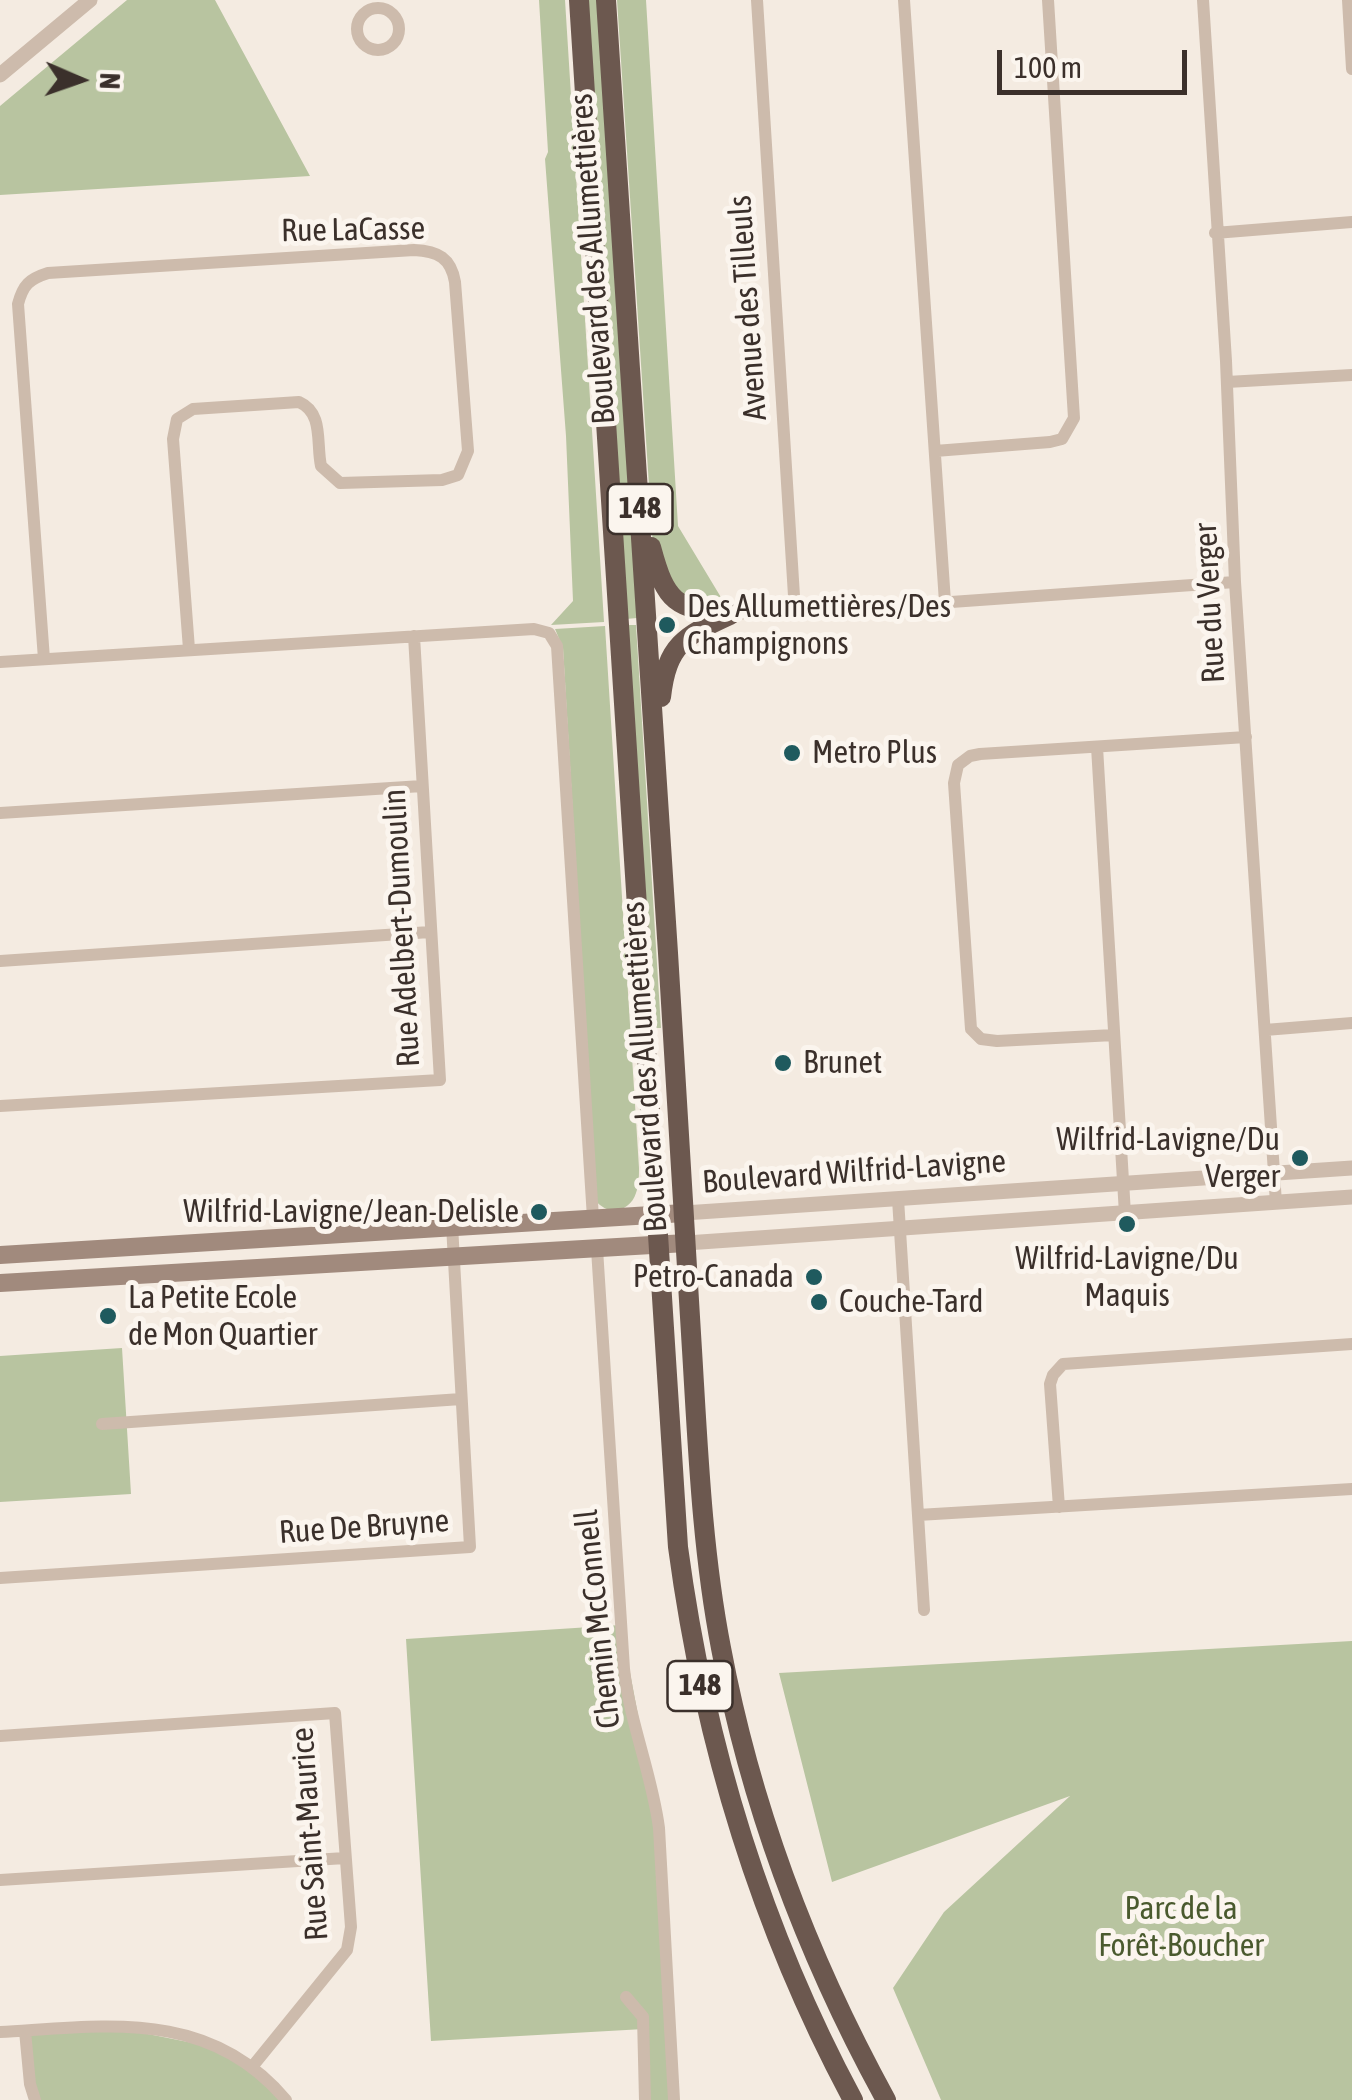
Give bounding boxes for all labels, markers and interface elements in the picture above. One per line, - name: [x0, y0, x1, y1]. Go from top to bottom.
- north arrow: [30, 30, 130, 130]
- scale bar: [1002, 30, 1192, 92]
- text: 100 m: [1014, 50, 1082, 84]
- text: N: [94, 72, 126, 90]
- street label: Boulevard des Allumettières: [562, 92, 624, 426]
- street label: Avenue des Tilleuls: [721, 194, 775, 422]
- street label: Rue LaCasse: [281, 210, 425, 250]
- road number: 148: [608, 484, 672, 534]
- street label: Rue du Verger: [1187, 522, 1233, 684]
- place label: Des Allumettières/Des Champignons: [687, 588, 951, 663]
- marker: Des Allumettières/Des Champignons: [656, 614, 678, 636]
- place label: Metro Plus: [812, 734, 937, 772]
- marker: Metro Plus: [781, 742, 803, 764]
- street label: Rue Adelbert-Dumoulin: [376, 788, 428, 1068]
- street label: Boulevard des Allumettières: [614, 900, 676, 1234]
- place label: Brunet: [803, 1044, 882, 1082]
- marker: Brunet: [772, 1052, 794, 1074]
- place label: Wilfrid-Lavigne/Du Verger: [1056, 1121, 1280, 1196]
- street label: Boulevard Wilfrid-Lavigne: [701, 1142, 1007, 1202]
- marker: Wilfrid-Lavigne/Du Verger: [1289, 1147, 1311, 1169]
- place label: Wilfrid-Lavigne/Jean-Delisle: [183, 1193, 519, 1231]
- marker: Wilfrid-Lavigne/Jean-Delisle: [528, 1201, 550, 1223]
- marker: Wilfrid-Lavigne/Du Maquis: [1116, 1213, 1138, 1235]
- place label: Wilfrid-Lavigne/Du Maquis: [1015, 1240, 1239, 1315]
- place label: Petro-Canada: [633, 1258, 794, 1296]
- marker: Petro-Canada: [803, 1266, 825, 1288]
- place label: La Petite Ecole de Mon Quartier: [128, 1279, 317, 1354]
- place label: Couche-Tard: [839, 1283, 983, 1321]
- marker: Couche-Tard: [808, 1291, 830, 1313]
- marker: La Petite Ecole de Mon Quartier: [97, 1305, 119, 1327]
- street label: Rue De Bruyne: [278, 1502, 450, 1552]
- street label: Chemin McConnell: [567, 1508, 629, 1730]
- road number: 148: [668, 1661, 732, 1711]
- street label: Rue Saint-Maurice: [283, 1726, 337, 1942]
- park label: Parc de la Forêt-Boucher: [1098, 1890, 1264, 1965]

